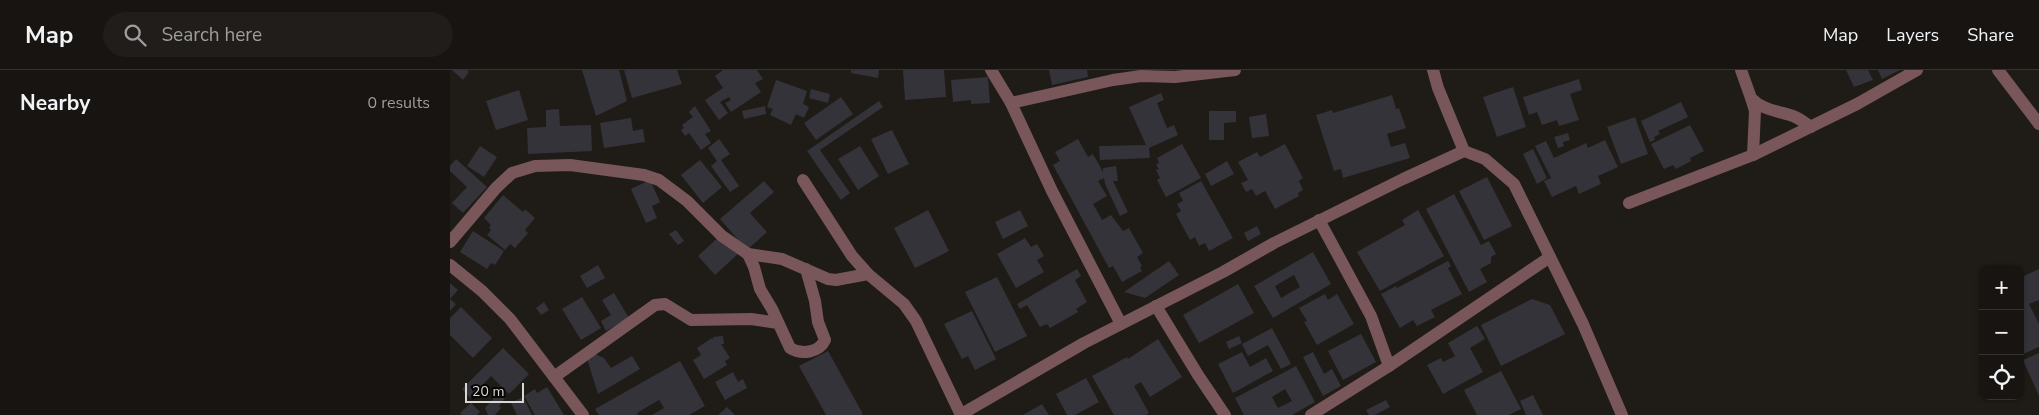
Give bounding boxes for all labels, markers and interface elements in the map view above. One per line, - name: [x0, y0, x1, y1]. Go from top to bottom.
- search box: [103, 12, 453, 57]
- text: Map: [25, 19, 73, 51]
- icon: search: [121, 21, 149, 49]
- text: Search here: [161, 22, 262, 48]
- text: Map: [1823, 23, 1858, 47]
- text: Layers: [1886, 23, 1939, 47]
- text: Share: [1967, 23, 2014, 47]
- text: Nearby: [20, 89, 90, 117]
- text: 0 results: [368, 92, 430, 114]
- map controls: [1979, 265, 2024, 400]
- button: +: [1979, 265, 2024, 310]
- button: −: [1979, 310, 2024, 355]
- button: locate: [1979, 355, 2024, 400]
- scale bar: [465, 380, 524, 403]
- text: 20 m: [472, 382, 504, 401]

